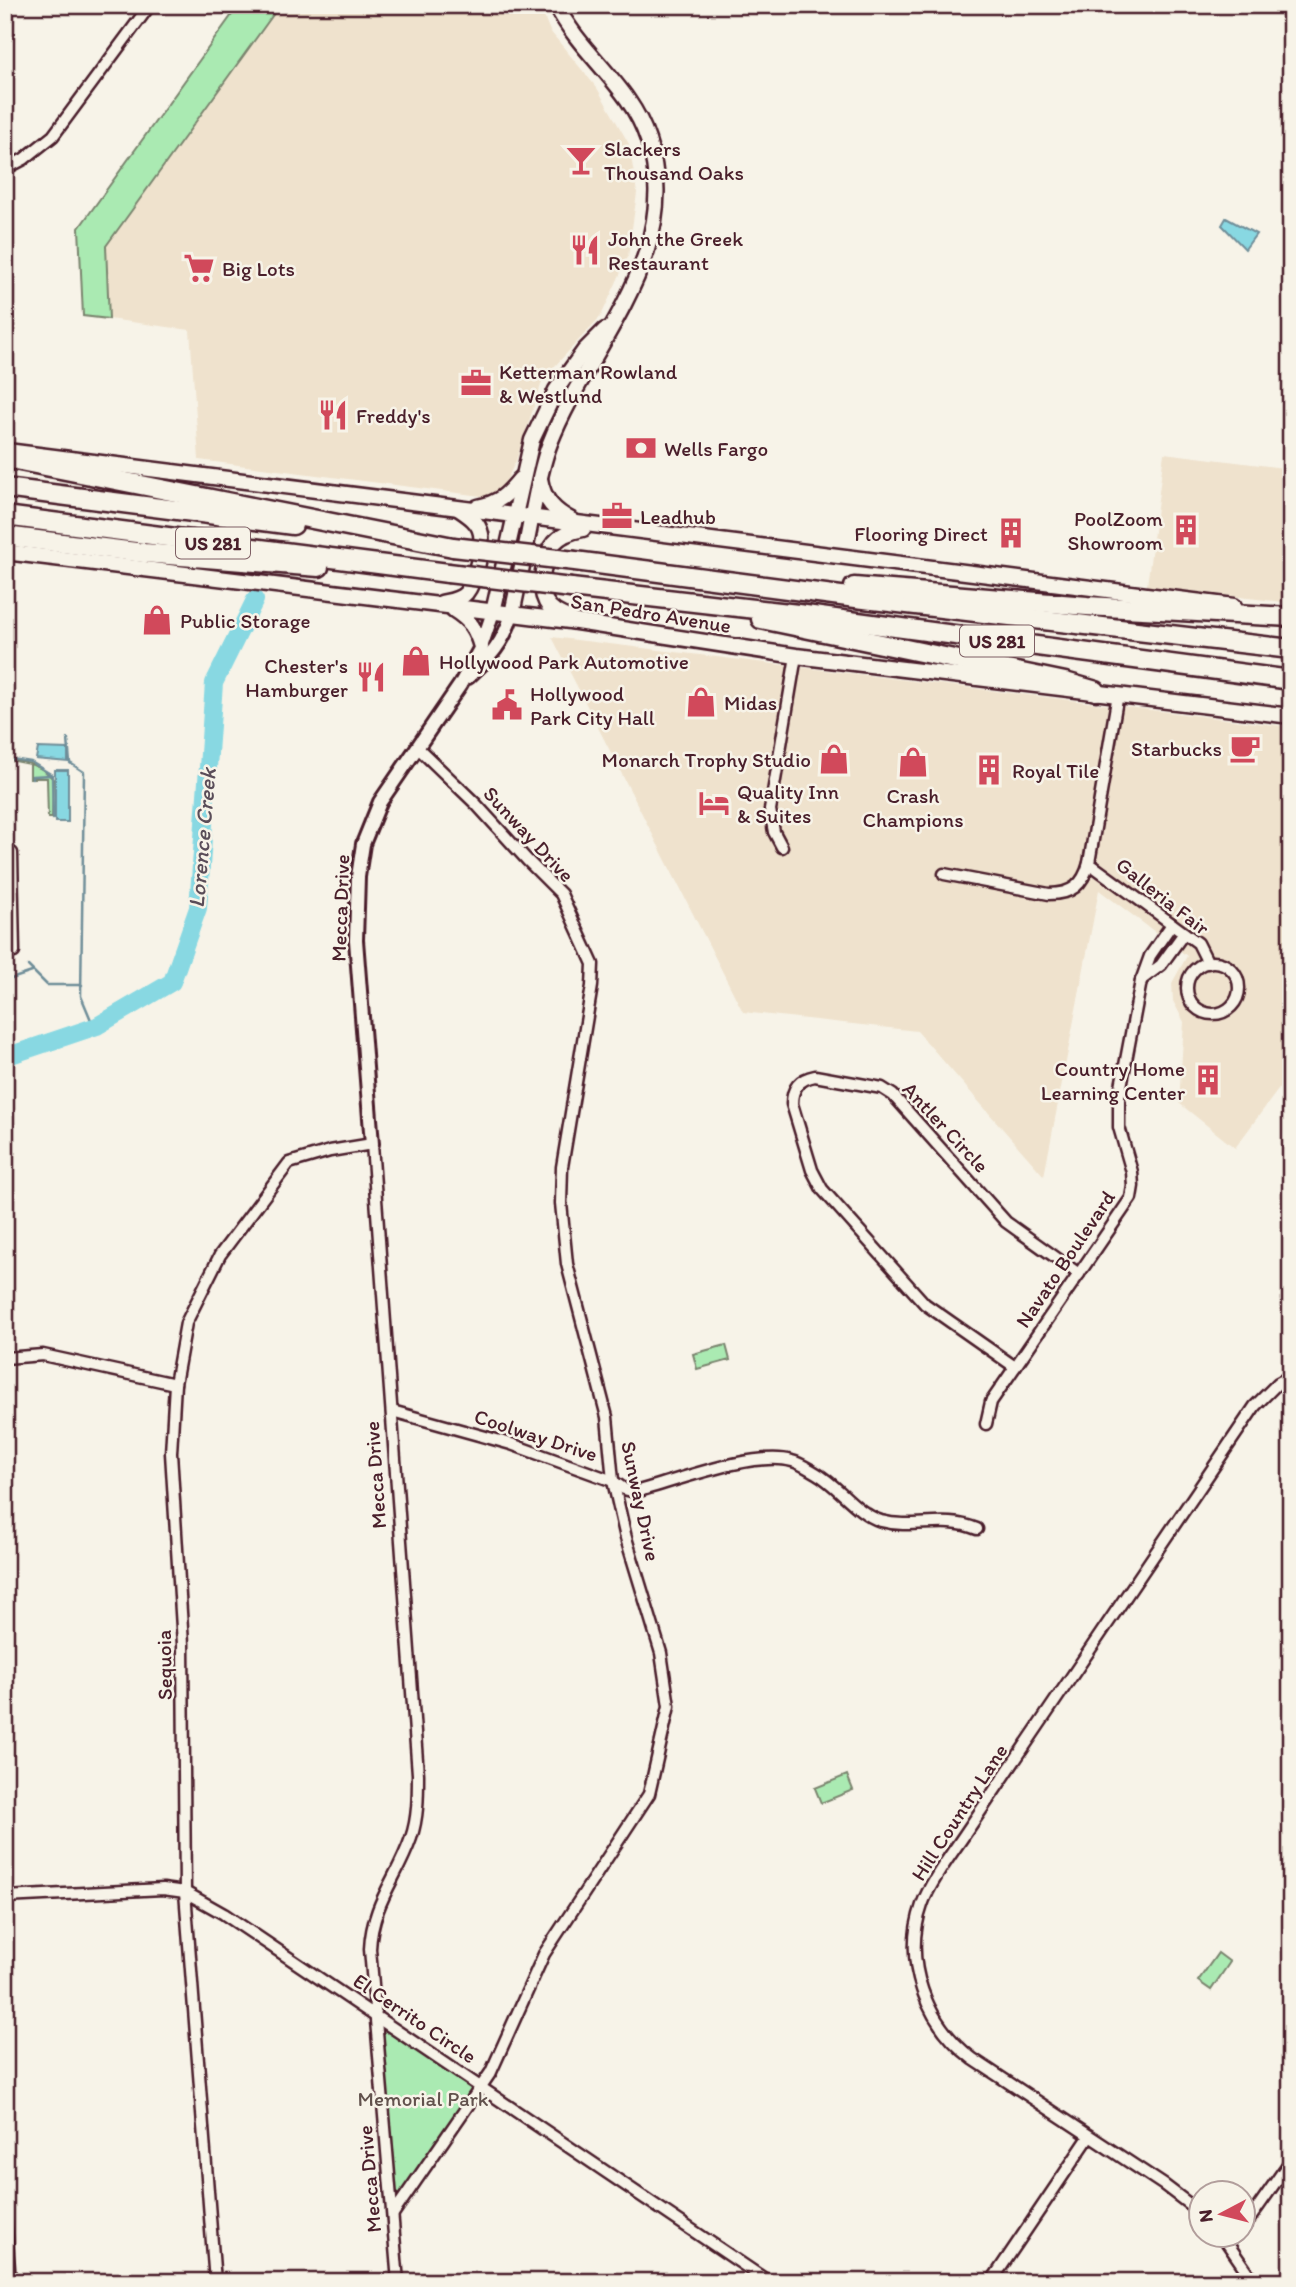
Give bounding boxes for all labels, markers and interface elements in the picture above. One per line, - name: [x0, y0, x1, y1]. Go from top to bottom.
- place label: Slackers Thousand Oaks: [604, 136, 744, 185]
- bar icon: Slackers Thousand Oaks: [564, 143, 598, 177]
- place label: John the Greek Restaurant: [608, 226, 743, 275]
- restaurant icon: John the Greek Restaurant: [568, 233, 602, 267]
- supermarket icon: Big Lots: [182, 251, 216, 285]
- place label: Big Lots: [222, 256, 295, 281]
- place label: Ketterman Rowland & Westlund: [499, 359, 678, 408]
- office icon: Ketterman Rowland & Westlund: [459, 366, 493, 400]
- restaurant icon: Freddy's: [316, 398, 350, 432]
- place label: Freddy's: [356, 403, 431, 428]
- bank icon: Wells Fargo: [624, 431, 658, 465]
- place label: Wells Fargo: [664, 436, 768, 461]
- office icon: Leadhub: [600, 499, 634, 533]
- place label: Leadhub: [640, 504, 716, 529]
- place label: PoolZoom Showroom: [1068, 506, 1163, 555]
- building icon: PoolZoom Showroom: [1169, 513, 1203, 547]
- building icon: Flooring Direct: [994, 516, 1028, 550]
- place label: Flooring Direct: [854, 521, 988, 546]
- road number: US 281: [176, 528, 250, 558]
- street label: San Pedro Avenue: [569, 588, 733, 638]
- shop icon: Public Storage: [140, 603, 174, 637]
- place label: Public Storage: [180, 608, 310, 633]
- road number: US 281: [960, 626, 1034, 656]
- shop icon: Hollywood Park Automotive: [399, 644, 433, 678]
- place label: Hollywood Park Automotive: [439, 649, 689, 674]
- place label: Chester's Hamburger: [245, 653, 348, 702]
- restaurant icon: Chester's Hamburger: [354, 660, 388, 694]
- place label: Hollywood Park City Hall: [530, 681, 655, 730]
- shop icon: Midas: [684, 685, 718, 719]
- public building icon: Hollywood Park City Hall: [490, 688, 524, 722]
- place label: Midas: [724, 690, 777, 715]
- cafe icon: Starbucks: [1228, 731, 1262, 765]
- place label: Starbucks: [1131, 736, 1222, 761]
- shop icon: Monarch Trophy Studio: [817, 742, 851, 776]
- shop icon: Crash Champions: [896, 745, 930, 779]
- place label: Monarch Trophy Studio: [601, 747, 811, 772]
- building icon: Royal Tile: [972, 753, 1006, 787]
- place label: Royal Tile: [1012, 758, 1099, 783]
- water label: Lorence Creek: [182, 766, 222, 909]
- place label: Quality Inn & Suites: [737, 779, 839, 828]
- street label: Sunway Drive: [478, 781, 580, 887]
- place label: Crash Champions: [862, 783, 964, 832]
- hotel icon: Quality Inn & Suites: [697, 786, 731, 820]
- street label: Galleria Fair: [1111, 852, 1215, 941]
- street label: Mecca Drive: [326, 854, 354, 962]
- place label: Country Home Learning Center: [1041, 1056, 1186, 1105]
- building icon: Country Home Learning Center: [1191, 1063, 1225, 1097]
- street label: Antler Circle: [898, 1076, 994, 1178]
- street label: Navato Boulevard: [1010, 1185, 1120, 1332]
- street label: Coolway Drive: [471, 1403, 601, 1467]
- street label: Mecca Drive: [359, 1420, 391, 1530]
- street label: Sunway Drive: [616, 1439, 666, 1563]
- street label: Sequoia: [151, 1630, 177, 1700]
- street label: Hill Country Lane: [905, 1739, 1013, 1885]
- street label: El Cerrito Circle: [349, 1968, 481, 2068]
- park label: Memorial Park: [357, 2086, 489, 2111]
- street label: Mecca Drive: [352, 2124, 386, 2234]
- north arrow: [1188, 2178, 1258, 2248]
- text: N: [1193, 2208, 1218, 2224]

